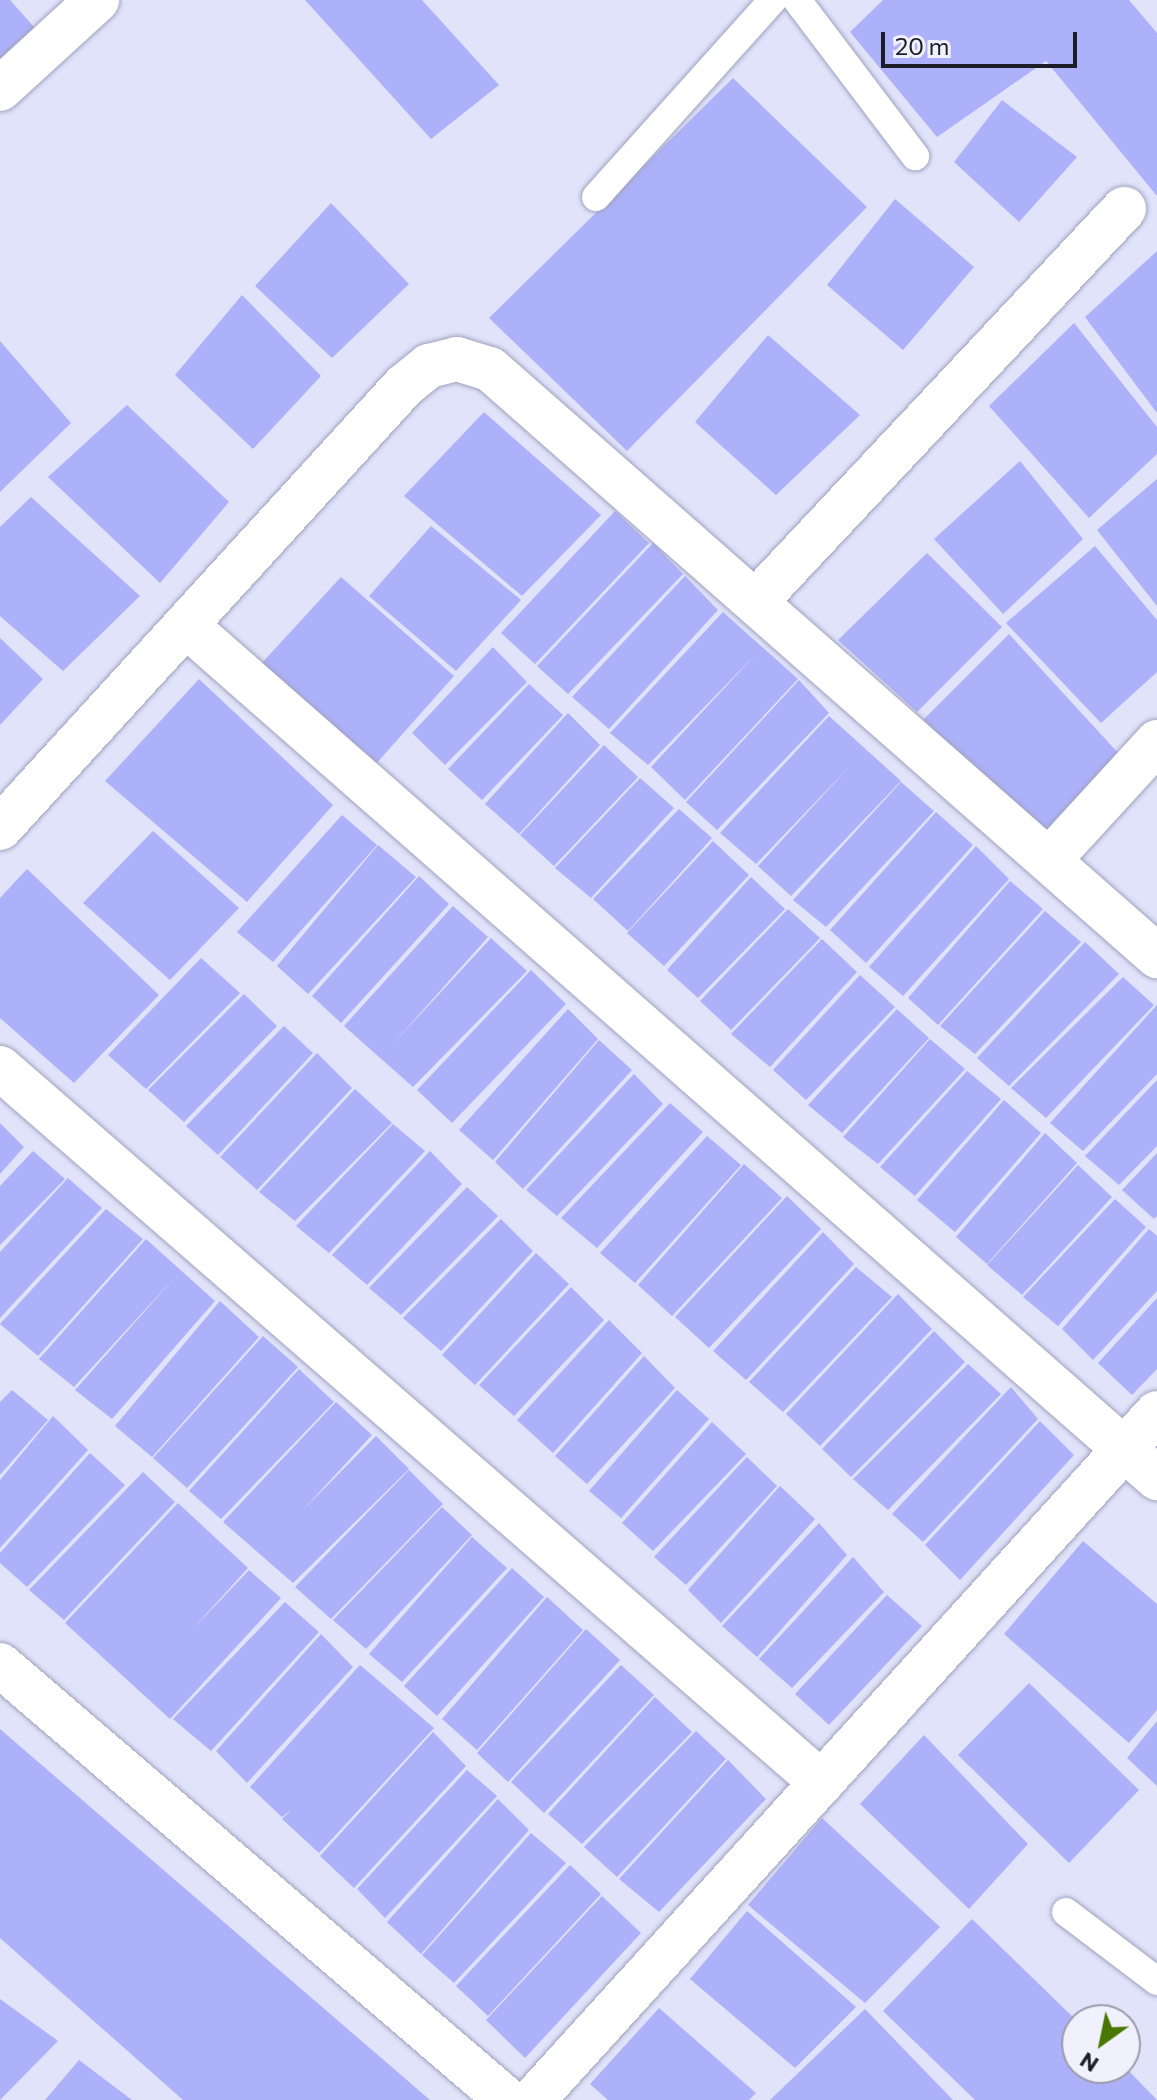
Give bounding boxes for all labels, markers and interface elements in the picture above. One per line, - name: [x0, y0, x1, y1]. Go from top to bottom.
- scale bar: [885, 16, 1081, 66]
- text: 20 m: [895, 31, 949, 60]
- north arrow: [1061, 2004, 1141, 2084]
- text: N: [1074, 2047, 1103, 2079]

